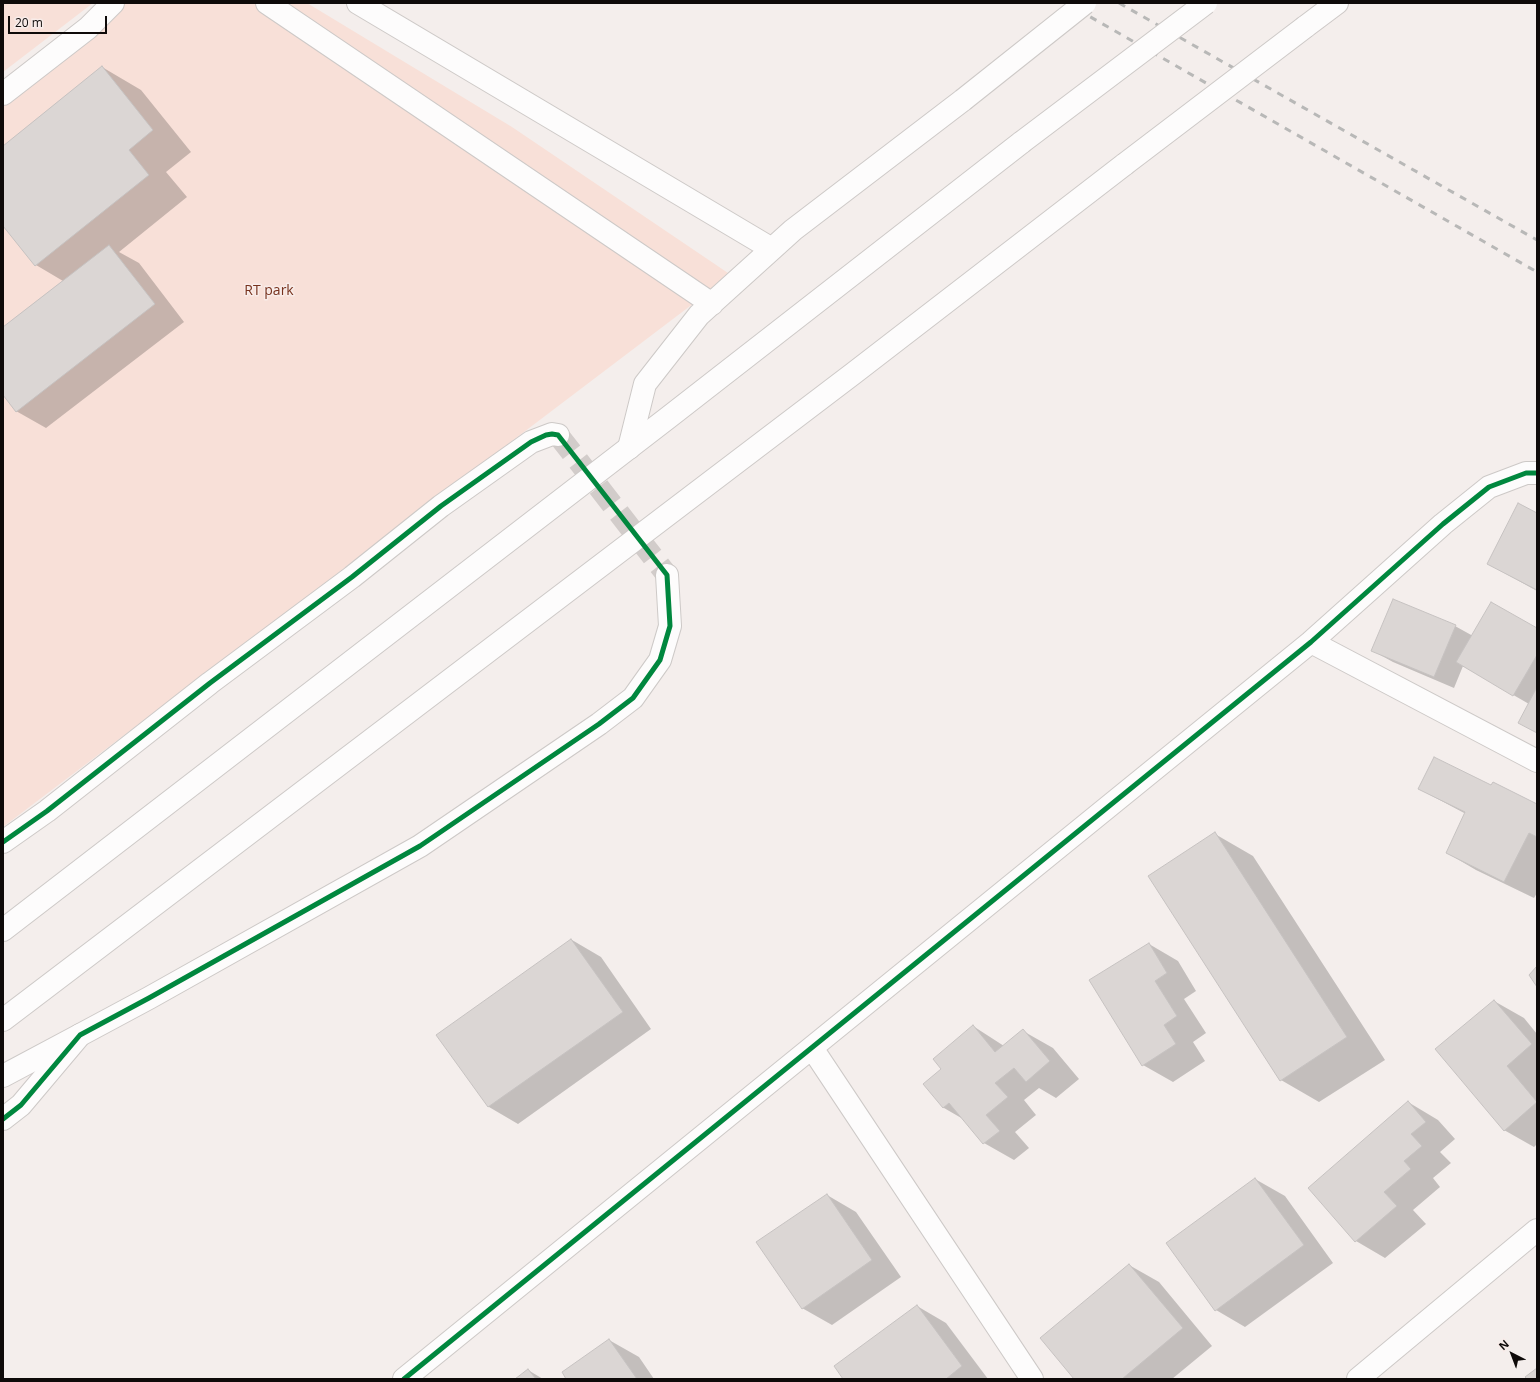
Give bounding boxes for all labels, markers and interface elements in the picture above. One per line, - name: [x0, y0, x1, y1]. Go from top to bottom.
- scale bar: [10, 8, 109, 34]
- text: 20 m: [15, 14, 43, 31]
- park label: RT park: [244, 283, 294, 299]
- north arrow: [1492, 1334, 1532, 1374]
- text: N: [1495, 1336, 1512, 1353]

